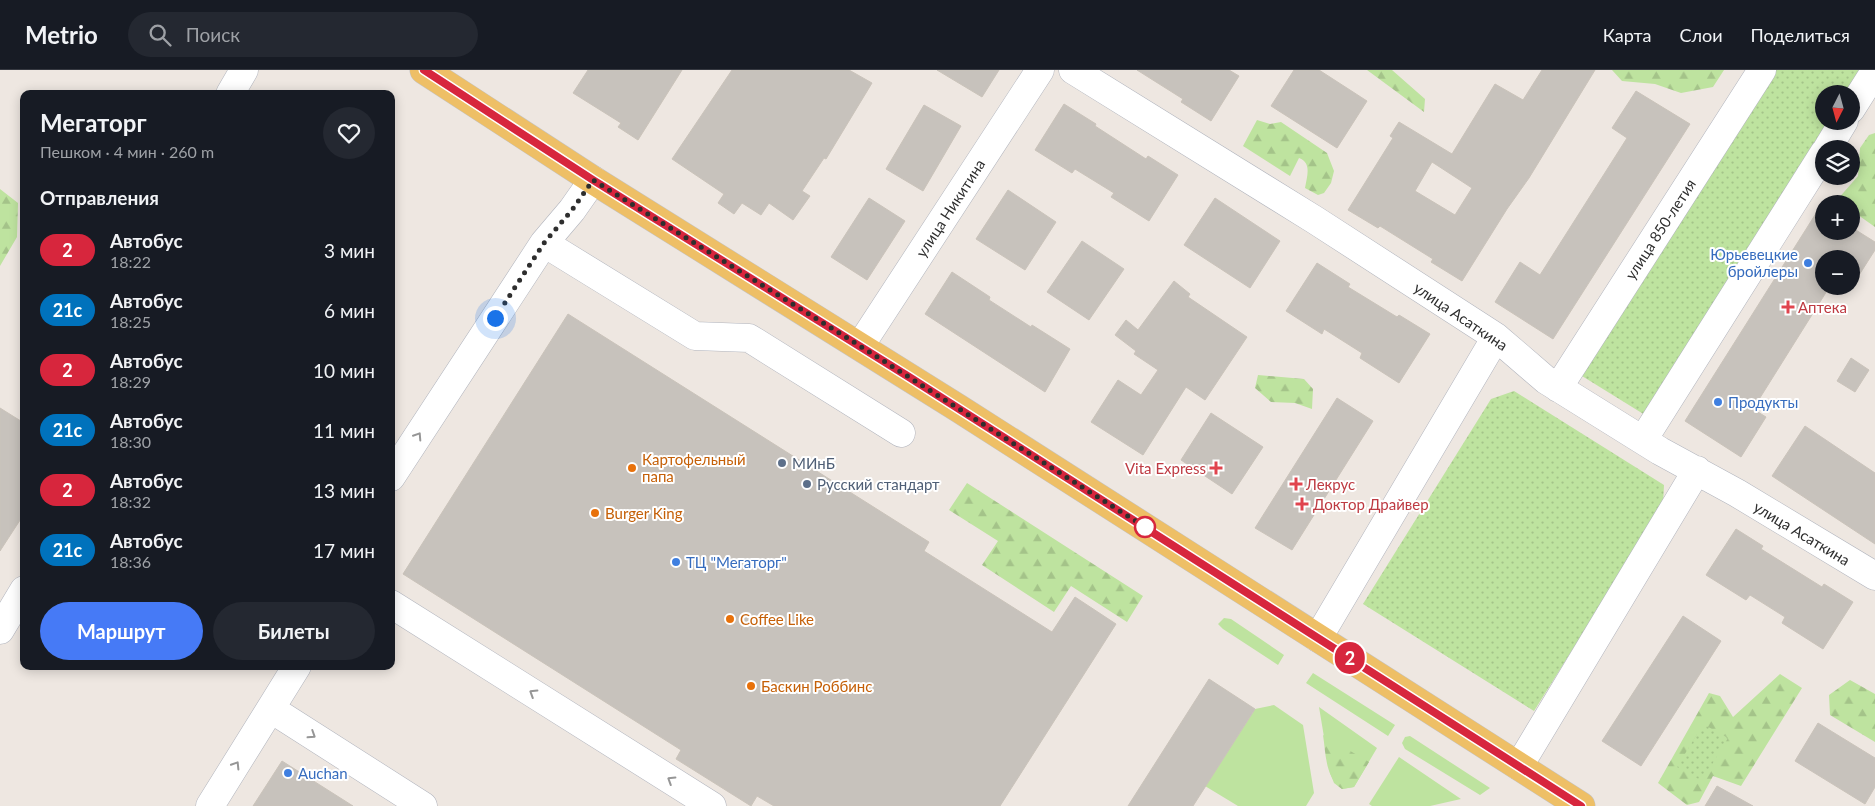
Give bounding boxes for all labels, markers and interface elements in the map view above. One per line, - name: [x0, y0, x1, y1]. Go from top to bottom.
- search box: [128, 12, 478, 57]
- text: Metrio: [25, 20, 98, 49]
- icon: search: [146, 21, 174, 49]
- text: Поиск: [186, 23, 240, 46]
- text: Карта: [1603, 24, 1651, 46]
- text: Слои: [1679, 24, 1723, 46]
- text: Поделиться: [1751, 24, 1850, 46]
- north arrow: [1815, 85, 1860, 130]
- map controls: [1815, 85, 1860, 295]
- button: heart: [323, 107, 375, 159]
- text: Мегаторг: [40, 108, 147, 137]
- button: layers: [1815, 140, 1860, 185]
- text: Пешком · 4 мин · 260 m: [40, 142, 214, 161]
- street label: улица Никитина: [912, 156, 988, 260]
- street label: улица 850-летия: [1621, 175, 1699, 283]
- text: Отправления: [40, 186, 159, 209]
- button: +: [1815, 195, 1860, 240]
- text: Автобус: [110, 229, 183, 252]
- text: 2: [62, 239, 73, 261]
- text: 3 мин: [324, 239, 375, 262]
- place label: Юрьевецкие бройлеры: [1710, 245, 1798, 280]
- button: −: [1815, 250, 1860, 295]
- text: 18:22: [110, 252, 151, 271]
- marker: Юрьевецкие бройлеры: [1802, 257, 1814, 269]
- street label: улица Асаткина: [1411, 278, 1511, 354]
- text: Автобус: [110, 289, 183, 312]
- place label: Аптека: [1798, 298, 1847, 316]
- text: 21с: [53, 299, 82, 321]
- text: 6 мин: [324, 299, 375, 322]
- marker: Аптека: [1782, 301, 1794, 313]
- your location: [483, 306, 508, 331]
- text: 18:25: [110, 312, 151, 331]
- text: Автобус: [110, 349, 183, 372]
- text: 2: [62, 359, 73, 381]
- text: 10 мин: [313, 359, 375, 382]
- text: 18:29: [110, 372, 151, 391]
- place label: Продукты: [1728, 393, 1798, 411]
- marker: Продукты: [1712, 396, 1724, 408]
- text: Автобус: [110, 409, 183, 432]
- text: 21с: [53, 419, 82, 441]
- text: 11 мин: [313, 419, 375, 442]
- text: 18:30: [110, 432, 151, 451]
- one-way arrow: [412, 433, 421, 442]
- place label: Картофельный папа: [642, 450, 746, 485]
- place label: МИнБ: [792, 454, 835, 472]
- marker: МИнБ: [776, 457, 788, 469]
- place label: Vita Express: [1125, 459, 1206, 477]
- marker: Картофельный папа: [626, 462, 638, 474]
- marker: Vita Express: [1210, 462, 1222, 474]
- text: Автобус: [110, 469, 183, 492]
- place label: Русский стандарт: [817, 475, 940, 493]
- place label: Лекрус: [1305, 475, 1355, 493]
- marker: Русский стандарт: [801, 478, 813, 490]
- marker: Лекрус: [1290, 478, 1302, 490]
- text: 2: [62, 479, 73, 501]
- text: 13 мин: [313, 479, 375, 502]
- text: 18:32: [110, 492, 151, 511]
- place label: Доктор Драйвер: [1313, 495, 1429, 513]
- marker: Доктор Драйвер: [1295, 497, 1309, 511]
- street label: улица Асаткина: [1751, 497, 1853, 569]
- place label: Burger King: [605, 504, 683, 522]
- marker: Burger King: [589, 507, 601, 519]
- unlabelled marker: [1134, 516, 1156, 538]
- text: Автобус: [110, 529, 183, 552]
- text: 21с: [53, 539, 82, 561]
- text: 17 мин: [313, 539, 375, 562]
- text: 18:36: [110, 552, 151, 571]
- place label: ТЦ "Мегаторг": [686, 553, 787, 571]
- marker: ТЦ "Мегаторг": [670, 556, 682, 568]
- button: Маршрут: [40, 602, 203, 660]
- button: Билеты: [213, 602, 375, 660]
- place label: Coffee Like: [740, 610, 814, 628]
- marker: Coffee Like: [724, 613, 736, 625]
- line badge: 2: [1334, 642, 1366, 674]
- text: 2: [1345, 647, 1355, 669]
- place label: Баскин Роббинс: [761, 677, 872, 695]
- marker: Баскин Роббинс: [745, 680, 757, 692]
- one-way arrow: [530, 690, 539, 699]
- one-way arrow: [306, 729, 315, 738]
- one-way arrow: [229, 761, 239, 770]
- place label: Auchan: [298, 764, 348, 782]
- marker: Auchan: [282, 767, 294, 779]
- one-way arrow: [667, 777, 676, 786]

